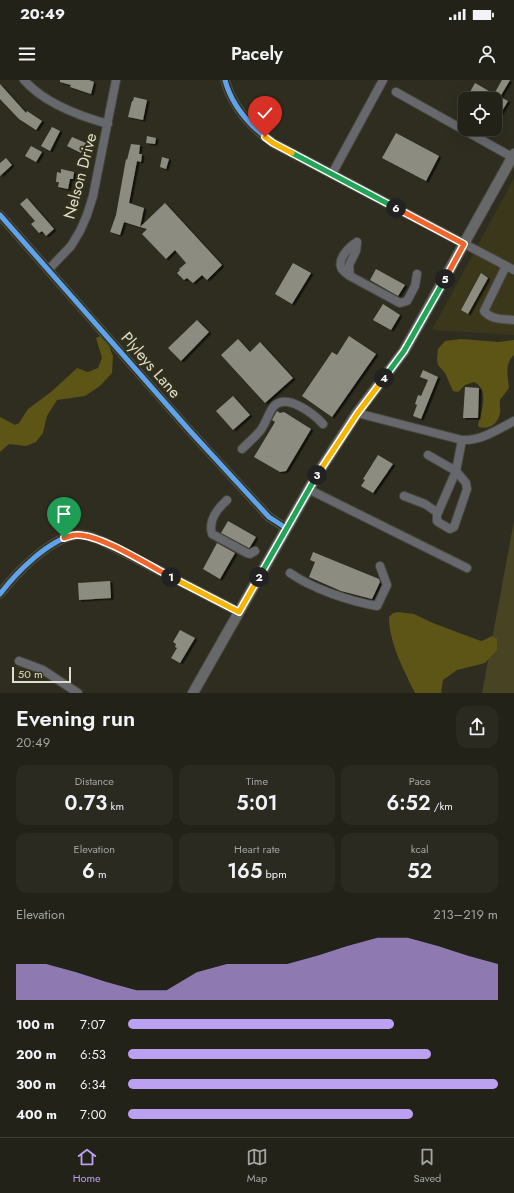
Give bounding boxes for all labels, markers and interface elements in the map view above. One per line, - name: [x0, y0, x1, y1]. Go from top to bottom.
- text: 20:49: [20, 3, 65, 25]
- text: Pacely: [231, 41, 283, 67]
- icon: menu: [16, 43, 38, 65]
- icon: person: [476, 43, 498, 65]
- map controls: [458, 92, 502, 136]
- button: locate: [458, 92, 502, 136]
- pin: [248, 96, 282, 137]
- icon: check: [254, 102, 276, 124]
- street label: Nelson Drive: [57, 130, 103, 222]
- pin: 6: [386, 198, 406, 218]
- text: 6: [392, 200, 400, 216]
- pin: 5: [435, 269, 455, 289]
- text: 5: [441, 271, 449, 287]
- street label: Plyleys Lane: [116, 327, 186, 403]
- pin: 4: [374, 368, 394, 388]
- text: 4: [380, 370, 388, 386]
- pin: 3: [307, 465, 327, 485]
- text: 3: [314, 467, 320, 483]
- pin: [47, 497, 81, 538]
- icon: arrive: [53, 503, 75, 525]
- pin: 1: [161, 567, 181, 587]
- pin: 2: [249, 567, 269, 587]
- text: 1: [168, 569, 174, 585]
- text: 2: [255, 569, 263, 585]
- scale bar: [12, 665, 71, 684]
- text: 50 m: [18, 666, 43, 682]
- text: Evening run: [16, 702, 135, 734]
- button: share: [456, 706, 498, 748]
- text: 20:49: [16, 733, 50, 752]
- text: Distance: [75, 773, 114, 789]
- text: Time: [246, 773, 268, 789]
- text: Pace: [409, 773, 431, 789]
- text: 0.73: [65, 789, 107, 818]
- text: 5:01: [236, 789, 278, 818]
- text: 6:52: [386, 789, 431, 818]
- text: km: [107, 798, 124, 814]
- text: /km: [431, 798, 453, 814]
- text: Elevation: [74, 841, 115, 857]
- text: Heart rate: [234, 841, 280, 857]
- text: kcal: [411, 841, 429, 857]
- text: 6: [82, 857, 95, 886]
- text: 165: [227, 857, 262, 886]
- text: 52: [407, 857, 432, 886]
- text: m: [95, 866, 107, 882]
- text: bpm: [262, 866, 287, 882]
- text: Elevation: [16, 905, 65, 924]
- text: 213–219 m: [433, 905, 498, 924]
- text: 100 m: [16, 1015, 54, 1034]
- text: 7:07: [80, 1015, 105, 1034]
- text: 200 m: [16, 1045, 56, 1064]
- text: 6:53: [80, 1045, 106, 1064]
- text: 300 m: [16, 1075, 56, 1094]
- text: 6:34: [80, 1075, 106, 1094]
- text: 400 m: [16, 1105, 57, 1124]
- text: 7:00: [80, 1105, 106, 1124]
- tab: Home: [73, 1146, 101, 1186]
- tab: Map: [246, 1146, 268, 1186]
- tab: Saved: [413, 1146, 441, 1186]

